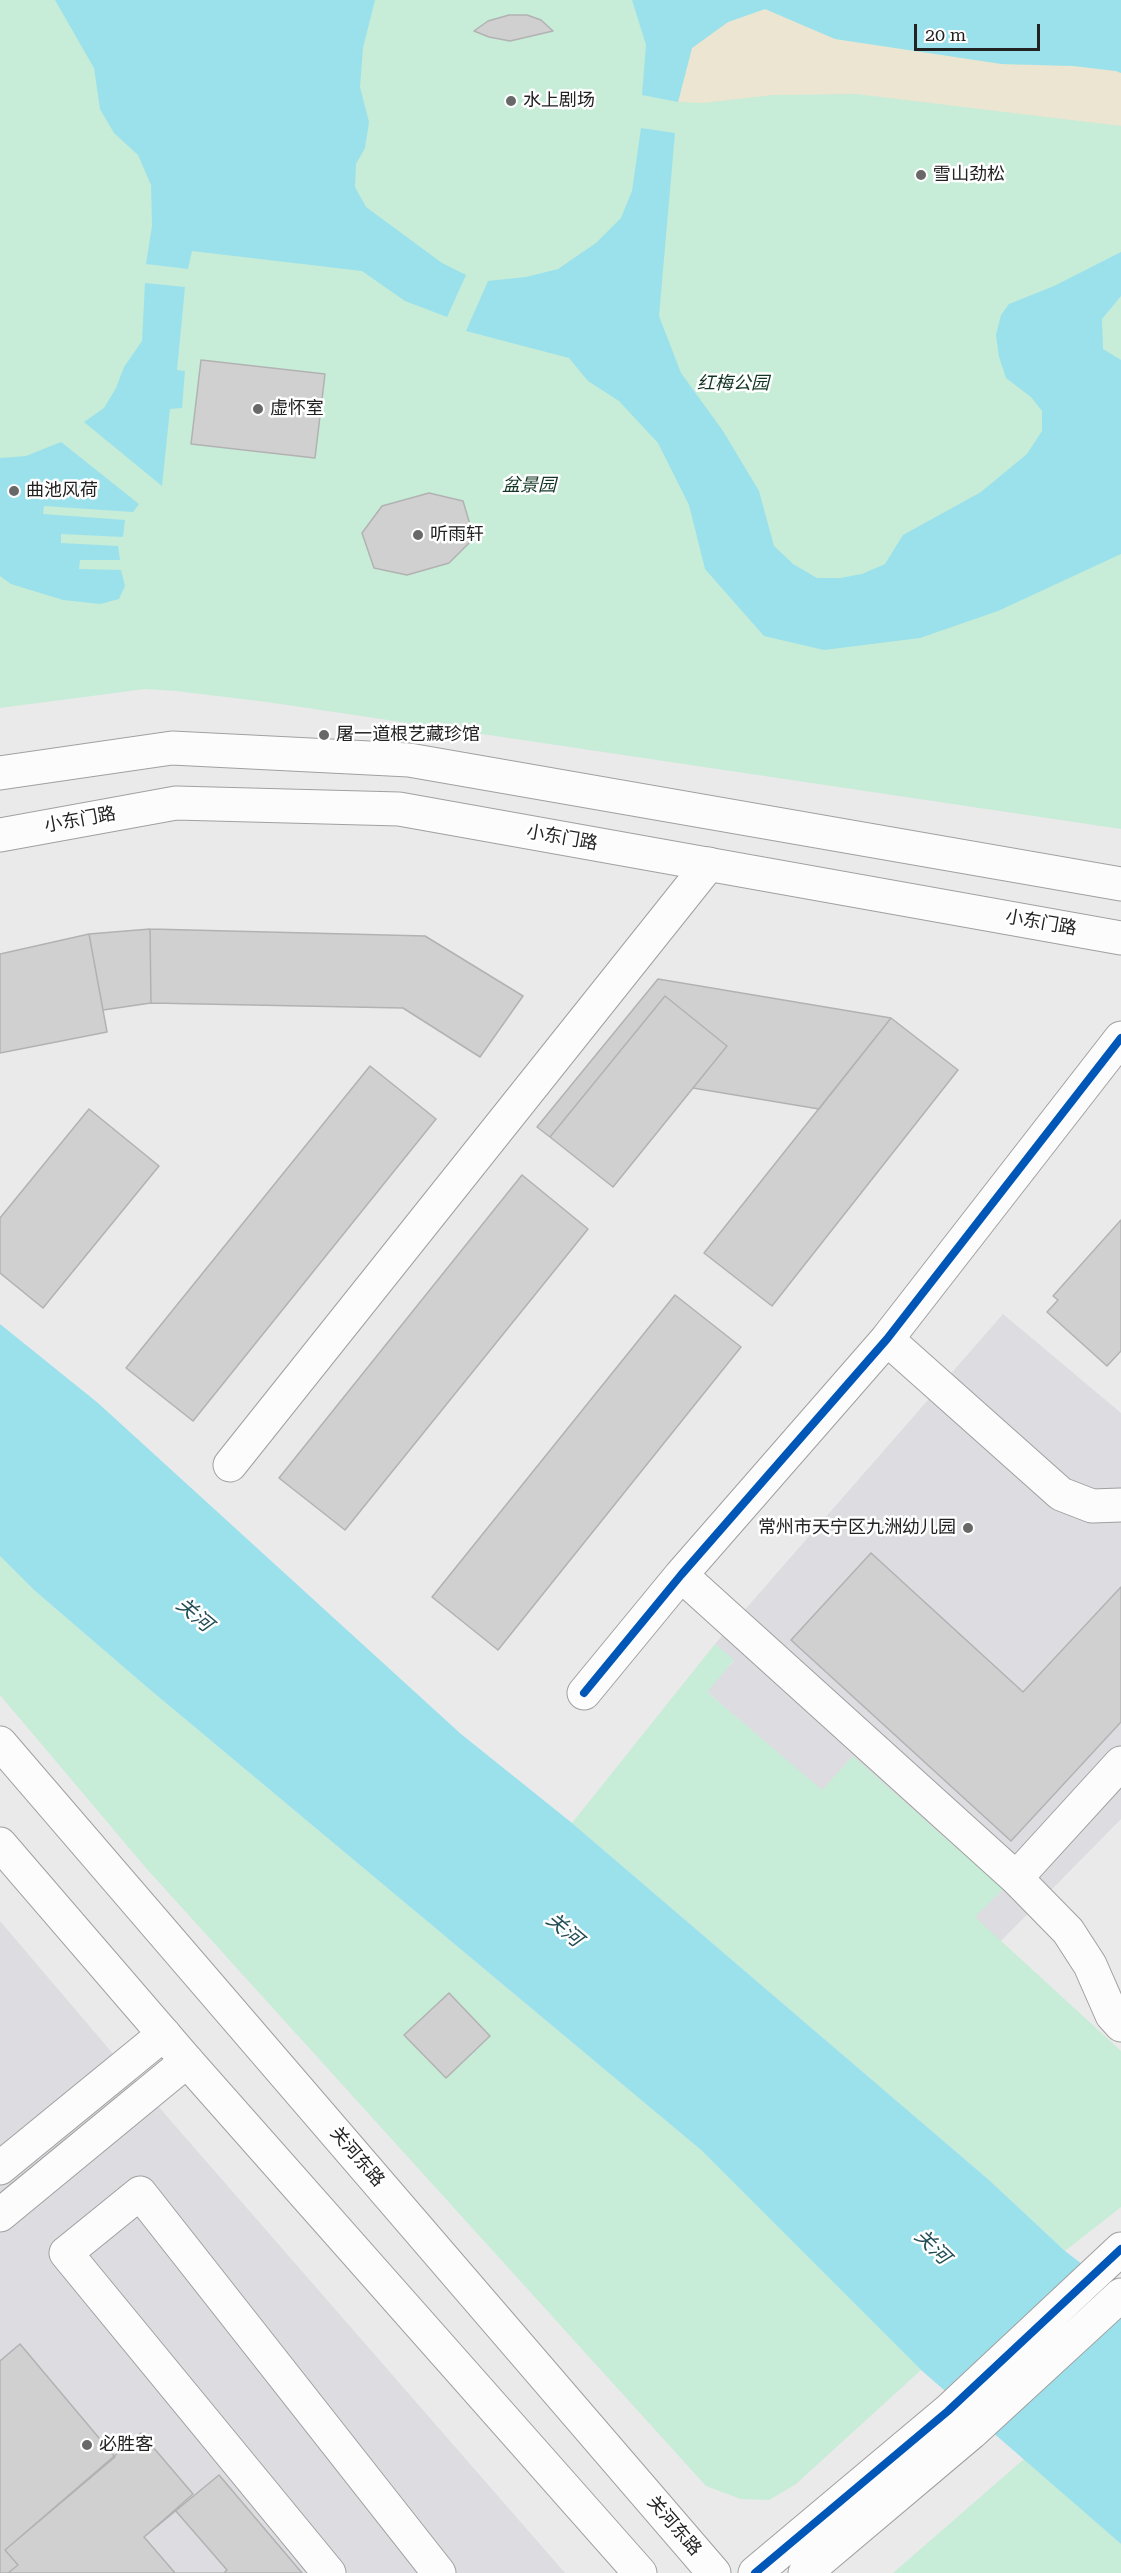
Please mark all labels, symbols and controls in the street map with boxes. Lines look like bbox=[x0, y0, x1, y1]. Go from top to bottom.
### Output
scale bar bbox=[917, 12, 1043, 50]
text: 20 m bbox=[925, 24, 966, 45]
place label: 水上剧场 bbox=[523, 90, 595, 112]
marker: 水上剧场 bbox=[504, 94, 518, 108]
place label: 雪山劲松 bbox=[933, 164, 1005, 186]
marker: 雪山劲松 bbox=[914, 168, 928, 182]
park label: 红梅公园 bbox=[697, 373, 769, 395]
place label: 虚怀室 bbox=[270, 398, 324, 420]
marker: 虚怀室 bbox=[251, 402, 265, 416]
park label: 盆景园 bbox=[502, 475, 556, 497]
place label: 曲池风荷 bbox=[26, 480, 98, 502]
marker: 曲池风荷 bbox=[7, 484, 21, 498]
place label: 听雨轩 bbox=[430, 524, 484, 546]
marker: 听雨轩 bbox=[411, 528, 425, 542]
place label: 屠一道根艺藏珍馆 bbox=[336, 724, 480, 746]
marker: 屠一道根艺藏珍馆 bbox=[317, 728, 331, 742]
street label: 小东门路 bbox=[43, 803, 117, 837]
street label: 小东门路 bbox=[525, 821, 599, 855]
street label: 小东门路 bbox=[1004, 906, 1078, 940]
place label: 常州市天宁区九洲幼儿园 bbox=[758, 1517, 956, 1539]
marker: 常州市天宁区九洲幼儿园 bbox=[961, 1521, 975, 1535]
water label: 关河 bbox=[171, 1593, 217, 1637]
water label: 关河 bbox=[541, 1908, 587, 1952]
street label: 关河东路 bbox=[325, 2123, 389, 2191]
water label: 关河 bbox=[909, 2224, 955, 2270]
place label: 必胜客 bbox=[99, 2434, 153, 2456]
marker: 必胜客 bbox=[80, 2438, 94, 2452]
street label: 关河东路 bbox=[642, 2492, 706, 2560]

